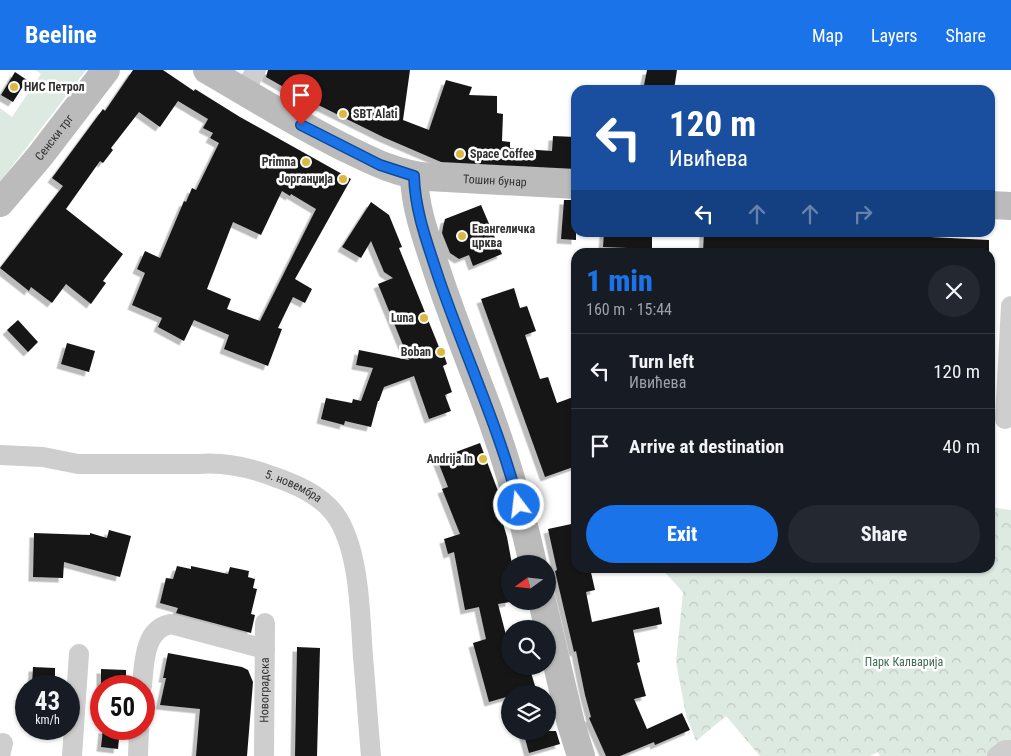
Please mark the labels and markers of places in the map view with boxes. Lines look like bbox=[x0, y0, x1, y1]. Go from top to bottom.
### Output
pin bbox=[280, 74, 322, 125]
place label: НИС Петрол bbox=[24, 80, 85, 94]
marker: НИС Петрол bbox=[8, 81, 20, 93]
place label: SBT Alati bbox=[353, 107, 398, 121]
marker: SBT Alati bbox=[337, 108, 349, 120]
place label: Space Coffee bbox=[470, 147, 534, 161]
marker: Space Coffee bbox=[454, 148, 466, 160]
place label: Primna bbox=[262, 155, 296, 169]
marker: Primna bbox=[300, 156, 312, 168]
place label: Јорганџија bbox=[279, 172, 333, 186]
marker: Јорганџија bbox=[337, 173, 349, 185]
place label: Евангеличка црква bbox=[472, 222, 536, 250]
marker: Евангеличка црква bbox=[456, 230, 468, 242]
place label: Luna bbox=[391, 311, 414, 325]
marker: Luna bbox=[418, 312, 430, 324]
place label: Boban bbox=[401, 345, 431, 359]
marker: Boban bbox=[435, 346, 447, 358]
place label: Andrija In bbox=[427, 452, 473, 466]
marker: Andrija In bbox=[477, 453, 489, 465]

